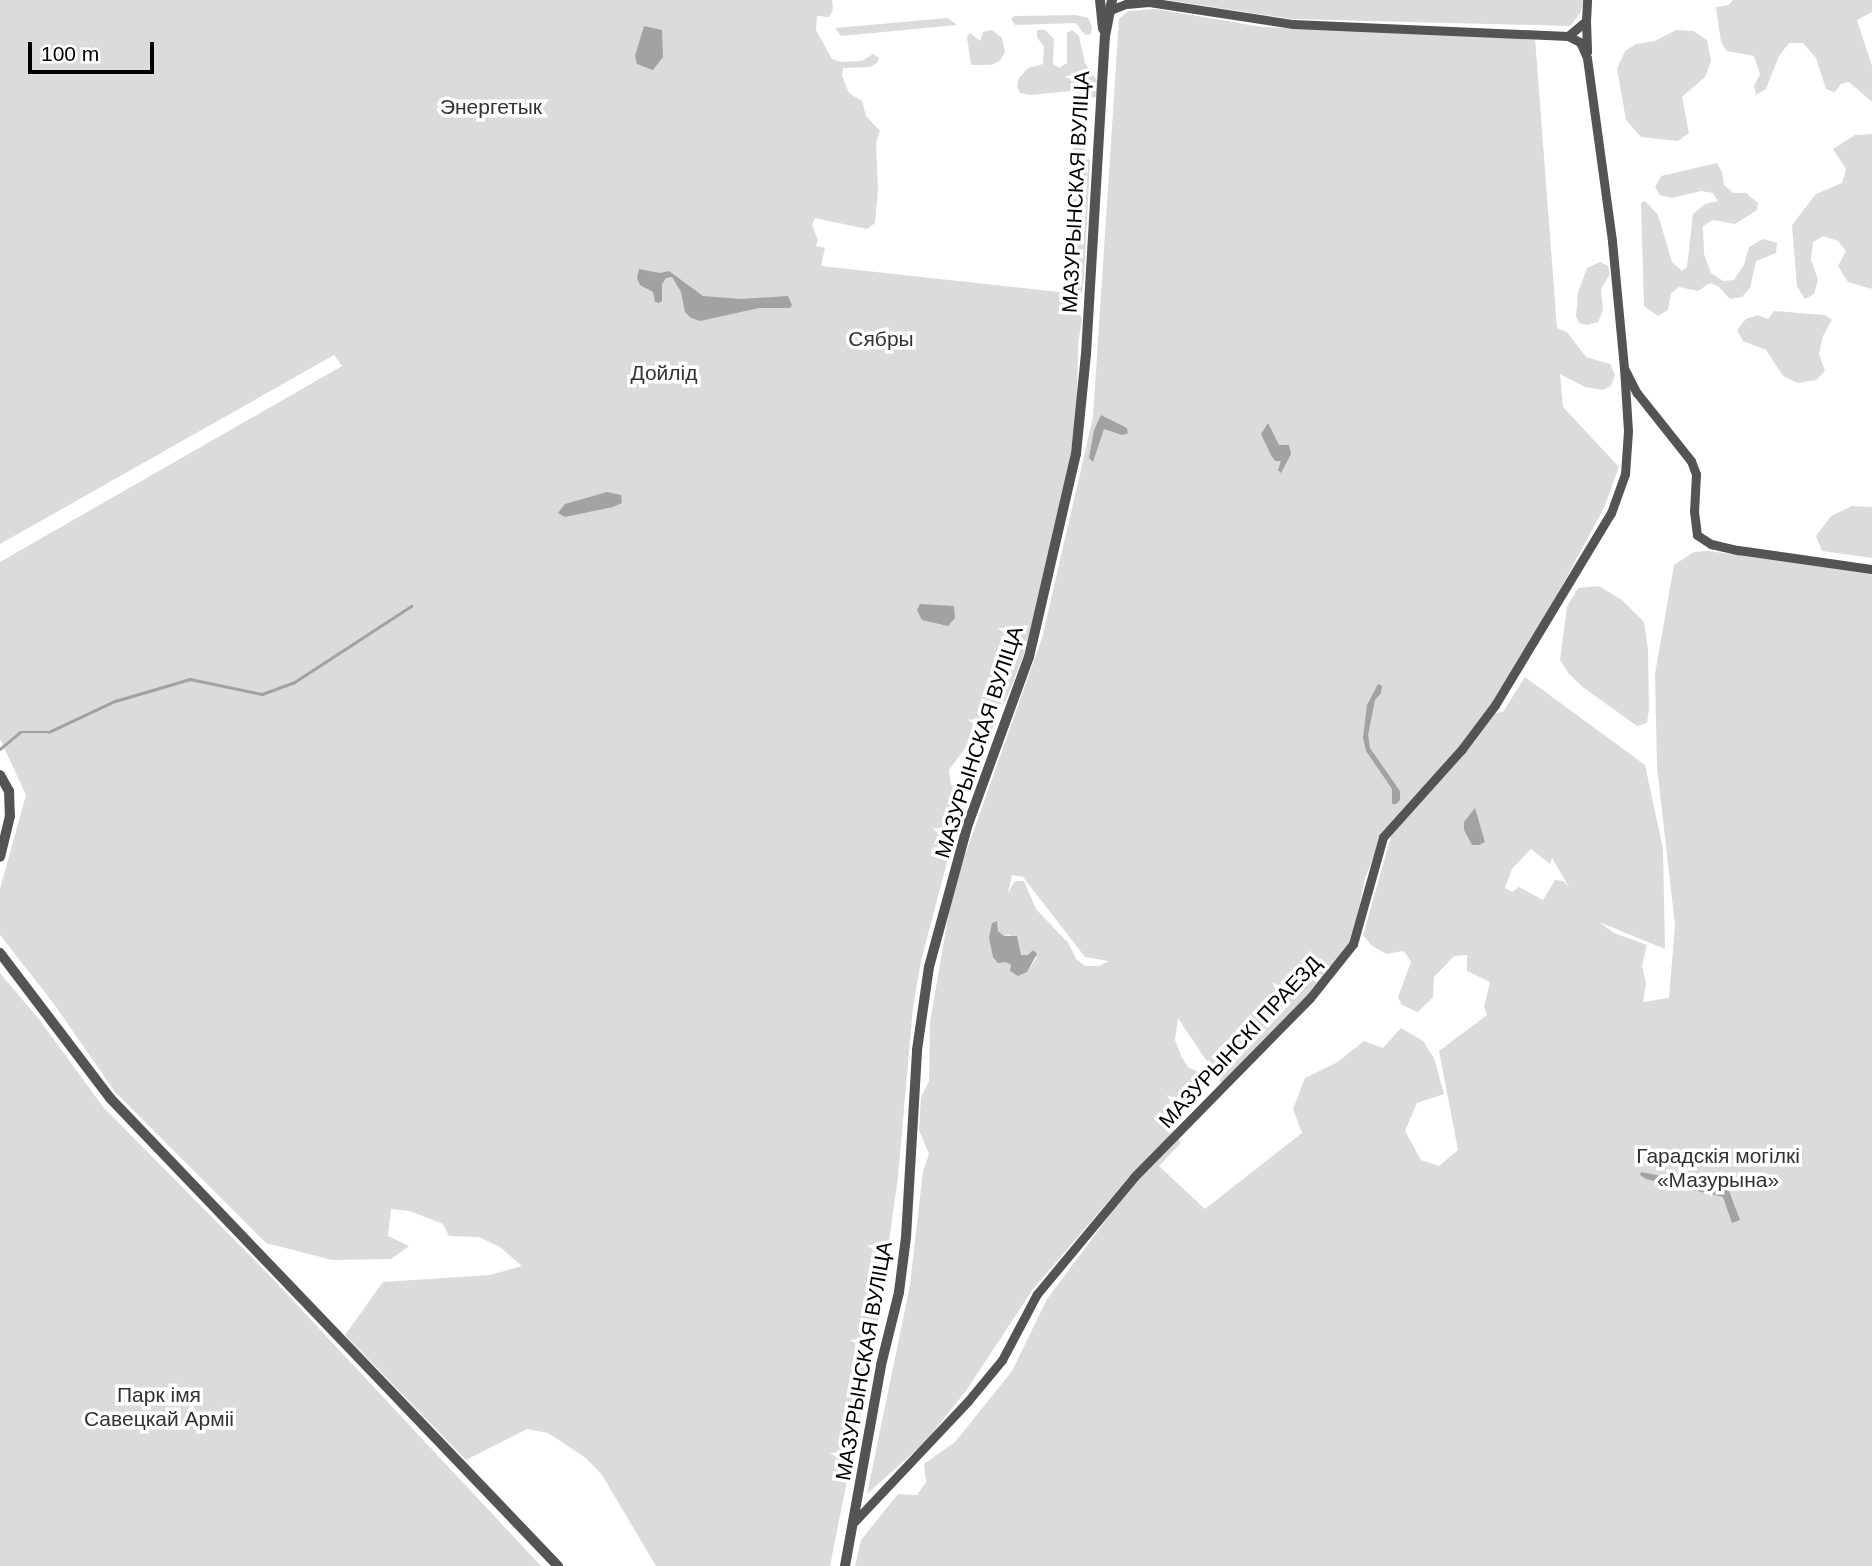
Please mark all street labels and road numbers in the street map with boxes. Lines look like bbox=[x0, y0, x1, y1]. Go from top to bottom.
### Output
street label: МАЗУРЫНСКАЯ ВУЛІЦА bbox=[1057, 70, 1095, 314]
street label: МАЗУРЫНСКАЯ ВУЛІЦА bbox=[930, 623, 1028, 861]
street label: МАЗУРЫНСКІ ПРАЕЗД bbox=[1154, 951, 1326, 1133]
street label: МАЗУРЫНСКАЯ ВУЛІЦА bbox=[831, 1239, 897, 1483]

